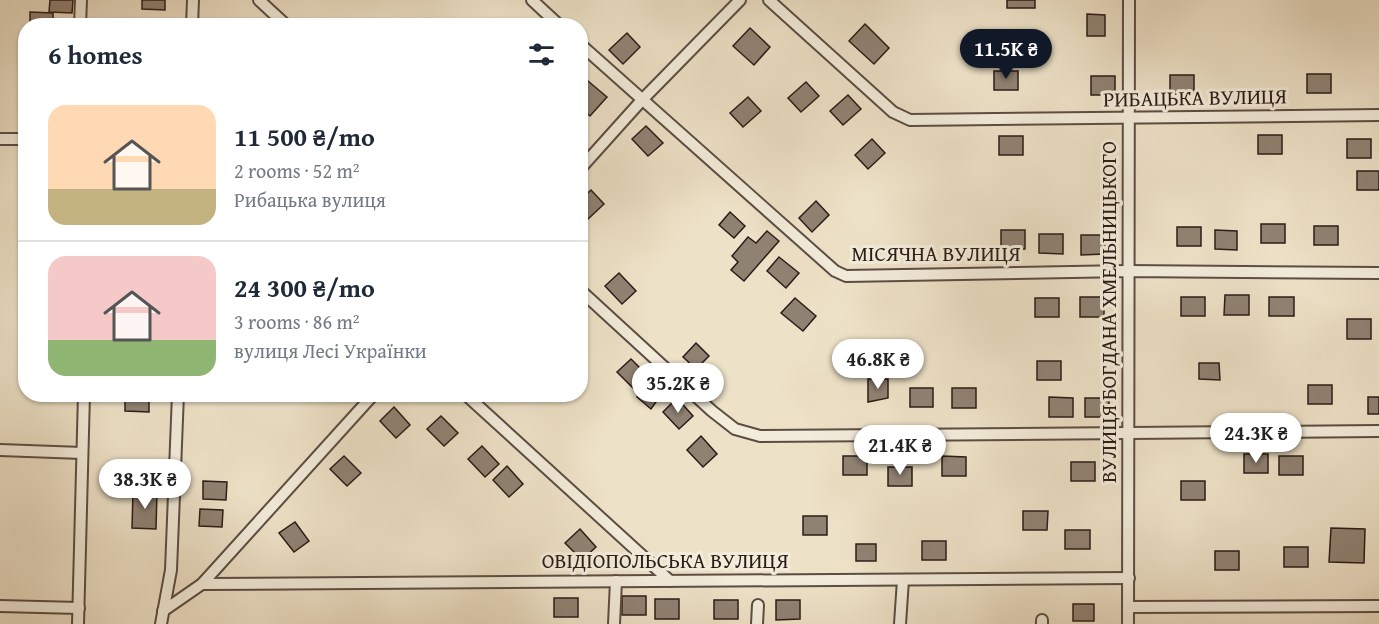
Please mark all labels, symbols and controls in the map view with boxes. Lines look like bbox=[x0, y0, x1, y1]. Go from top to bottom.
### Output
pin: 11.5K ₴ bbox=[951, 29, 1061, 80]
text: 11.5K ₴ bbox=[974, 34, 1038, 63]
text: 6 homes bbox=[48, 35, 143, 74]
icon: filters bbox=[525, 38, 558, 71]
street label: РИБАЦЬКА ВУЛИЦЯ bbox=[1103, 80, 1287, 115]
text: 11 500 ₴/mo bbox=[234, 117, 375, 156]
icon: home bbox=[96, 129, 168, 201]
street label: ВУЛИЦЯ БОГДАНА ХМЕЛЬНИЦЬКОГО bbox=[1093, 141, 1124, 483]
text: 2 rooms · 52 m² bbox=[234, 156, 360, 185]
text: Рибацька вулиця bbox=[234, 185, 386, 214]
street label: МІСЯЧНА ВУЛИЦЯ bbox=[852, 238, 1020, 269]
text: 24 300 ₴/mo bbox=[234, 268, 375, 307]
icon: home bbox=[96, 280, 168, 352]
text: 3 rooms · 86 m² bbox=[234, 307, 360, 336]
text: вулиця Лесі Українки bbox=[234, 336, 427, 365]
pin: 46.8K ₴ bbox=[823, 339, 933, 390]
text: 46.8K ₴ bbox=[846, 344, 910, 373]
pin: 35.2K ₴ bbox=[623, 363, 733, 414]
text: 35.2K ₴ bbox=[646, 368, 710, 397]
pin: 24.3K ₴ bbox=[1201, 413, 1311, 464]
text: 24.3K ₴ bbox=[1224, 418, 1288, 447]
pin: 21.4K ₴ bbox=[845, 425, 955, 476]
text: 21.4K ₴ bbox=[868, 430, 932, 459]
pin: 38.3K ₴ bbox=[90, 459, 200, 510]
text: 38.3K ₴ bbox=[113, 464, 177, 493]
street label: ОВІДІОПОЛЬСЬКА ВУЛИЦЯ bbox=[542, 545, 788, 576]

